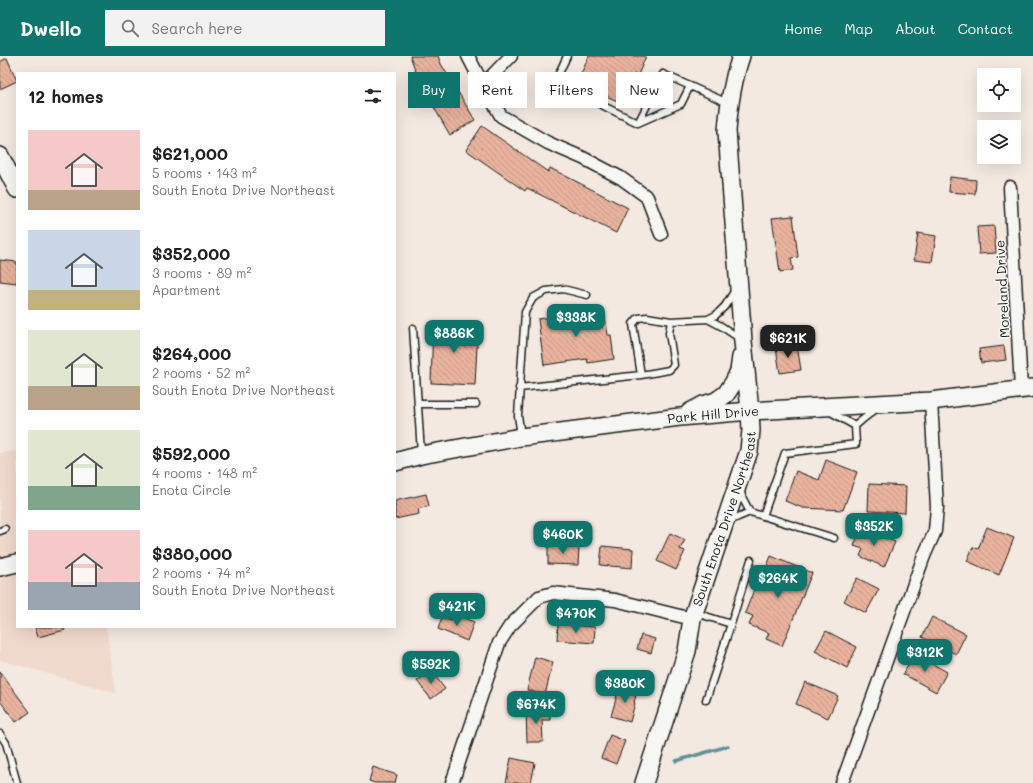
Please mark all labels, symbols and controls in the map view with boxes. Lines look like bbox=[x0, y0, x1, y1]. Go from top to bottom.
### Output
search box bbox=[105, 10, 385, 46]
text: Dwello bbox=[20, 16, 81, 41]
icon: search bbox=[119, 17, 141, 39]
text: Search here bbox=[151, 18, 243, 38]
text: Home bbox=[784, 19, 822, 38]
text: Map bbox=[844, 19, 873, 38]
text: About bbox=[895, 19, 936, 38]
text: Contact bbox=[958, 19, 1013, 38]
map controls bbox=[977, 68, 1021, 164]
button: locate bbox=[977, 68, 1021, 112]
chip: Buy bbox=[408, 72, 460, 108]
chip: Rent bbox=[468, 72, 527, 108]
chip: Filters bbox=[535, 72, 608, 108]
chip: New bbox=[616, 72, 673, 108]
text: 12 homes bbox=[28, 85, 104, 107]
icon: filters bbox=[362, 85, 384, 107]
button: layers bbox=[977, 120, 1021, 164]
text: $621,000 bbox=[152, 142, 228, 164]
icon: home bbox=[60, 146, 108, 194]
text: 5 rooms · 143 m² bbox=[152, 164, 257, 181]
text: South Enota Drive Northeast bbox=[152, 181, 335, 198]
street label: Moreland Drive bbox=[990, 240, 1013, 338]
text: $352,000 bbox=[152, 242, 230, 264]
icon: home bbox=[60, 246, 108, 294]
text: 3 rooms · 89 m² bbox=[152, 264, 251, 281]
text: Apartment bbox=[152, 281, 221, 298]
pin: $338K bbox=[548, 304, 604, 338]
text: $338K bbox=[556, 308, 596, 325]
pin: $886K bbox=[426, 320, 482, 354]
text: $886K bbox=[434, 324, 474, 341]
pin: $621K bbox=[760, 325, 816, 359]
text: $621K bbox=[769, 329, 807, 346]
text: $264,000 bbox=[152, 342, 231, 364]
icon: home bbox=[60, 346, 108, 394]
text: 2 rooms · 52 m² bbox=[152, 364, 250, 381]
text: South Enota Drive Northeast bbox=[152, 381, 335, 398]
street label: Park Hill Drive bbox=[666, 402, 759, 427]
street label: South Enota Drive Northeast bbox=[688, 430, 759, 608]
text: $592,000 bbox=[152, 442, 230, 464]
icon: home bbox=[60, 446, 108, 494]
text: 4 rooms · 148 m² bbox=[152, 464, 257, 481]
text: Enota Circle bbox=[152, 481, 231, 498]
pin: $352K bbox=[846, 513, 902, 547]
text: $352K bbox=[854, 517, 894, 534]
pin: $460K bbox=[535, 521, 591, 555]
text: $460K bbox=[542, 525, 584, 542]
text: $380,000 bbox=[152, 542, 232, 564]
icon: home bbox=[60, 546, 108, 594]
text: 2 rooms · 74 m² bbox=[152, 564, 250, 581]
pin: $264K bbox=[750, 565, 806, 599]
text: $264K bbox=[758, 569, 798, 586]
text: South Enota Drive Northeast bbox=[152, 581, 335, 598]
pin: $421K bbox=[429, 593, 485, 627]
text: $421K bbox=[438, 597, 476, 614]
pin: $470K bbox=[548, 600, 604, 634]
text: $470K bbox=[556, 604, 596, 621]
pin: $312K bbox=[897, 639, 953, 673]
text: $312K bbox=[906, 643, 944, 660]
pin: $592K bbox=[403, 651, 459, 685]
text: $592K bbox=[411, 655, 451, 672]
pin: $380K bbox=[597, 670, 653, 704]
text: $380K bbox=[605, 674, 645, 691]
pin: $674K bbox=[508, 691, 564, 725]
text: $674K bbox=[516, 695, 556, 712]

